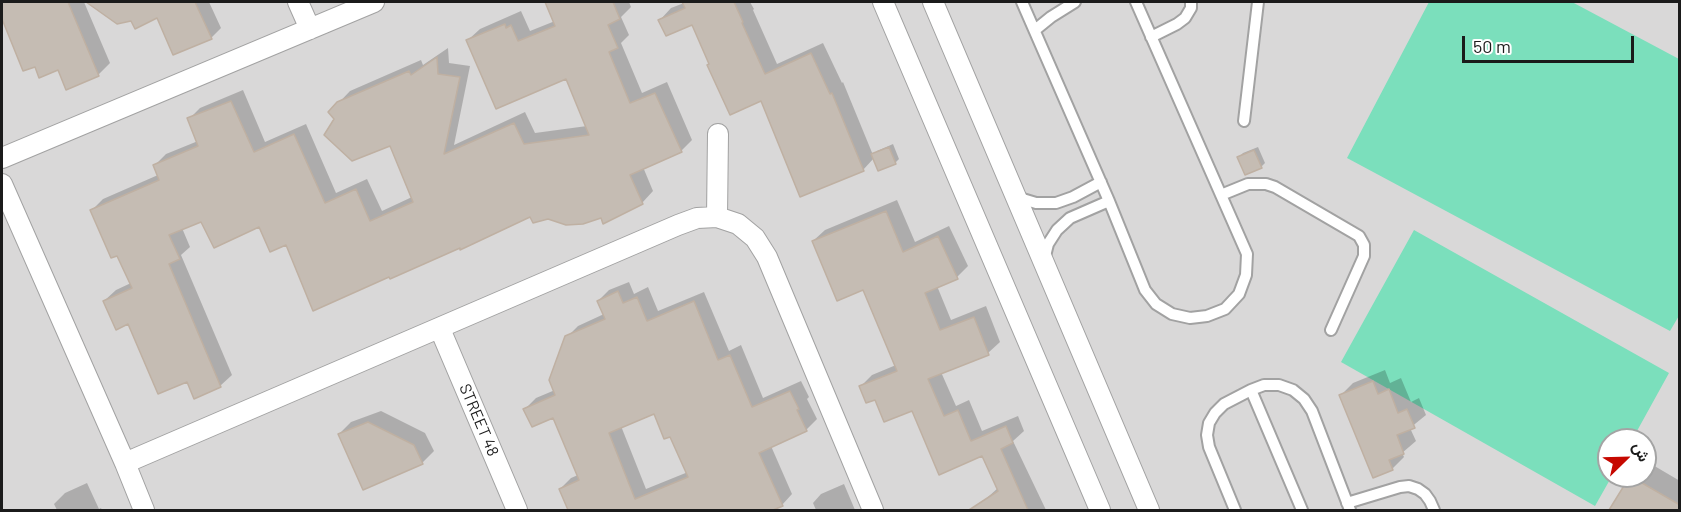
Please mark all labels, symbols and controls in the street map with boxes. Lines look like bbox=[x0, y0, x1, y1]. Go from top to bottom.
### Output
scale bar bbox=[1465, 24, 1638, 62]
text: 50 m bbox=[1473, 35, 1511, 57]
street label: STREET 48 bbox=[455, 381, 503, 459]
north arrow bbox=[1597, 428, 1657, 488]
text: ش bbox=[1630, 439, 1655, 464]

